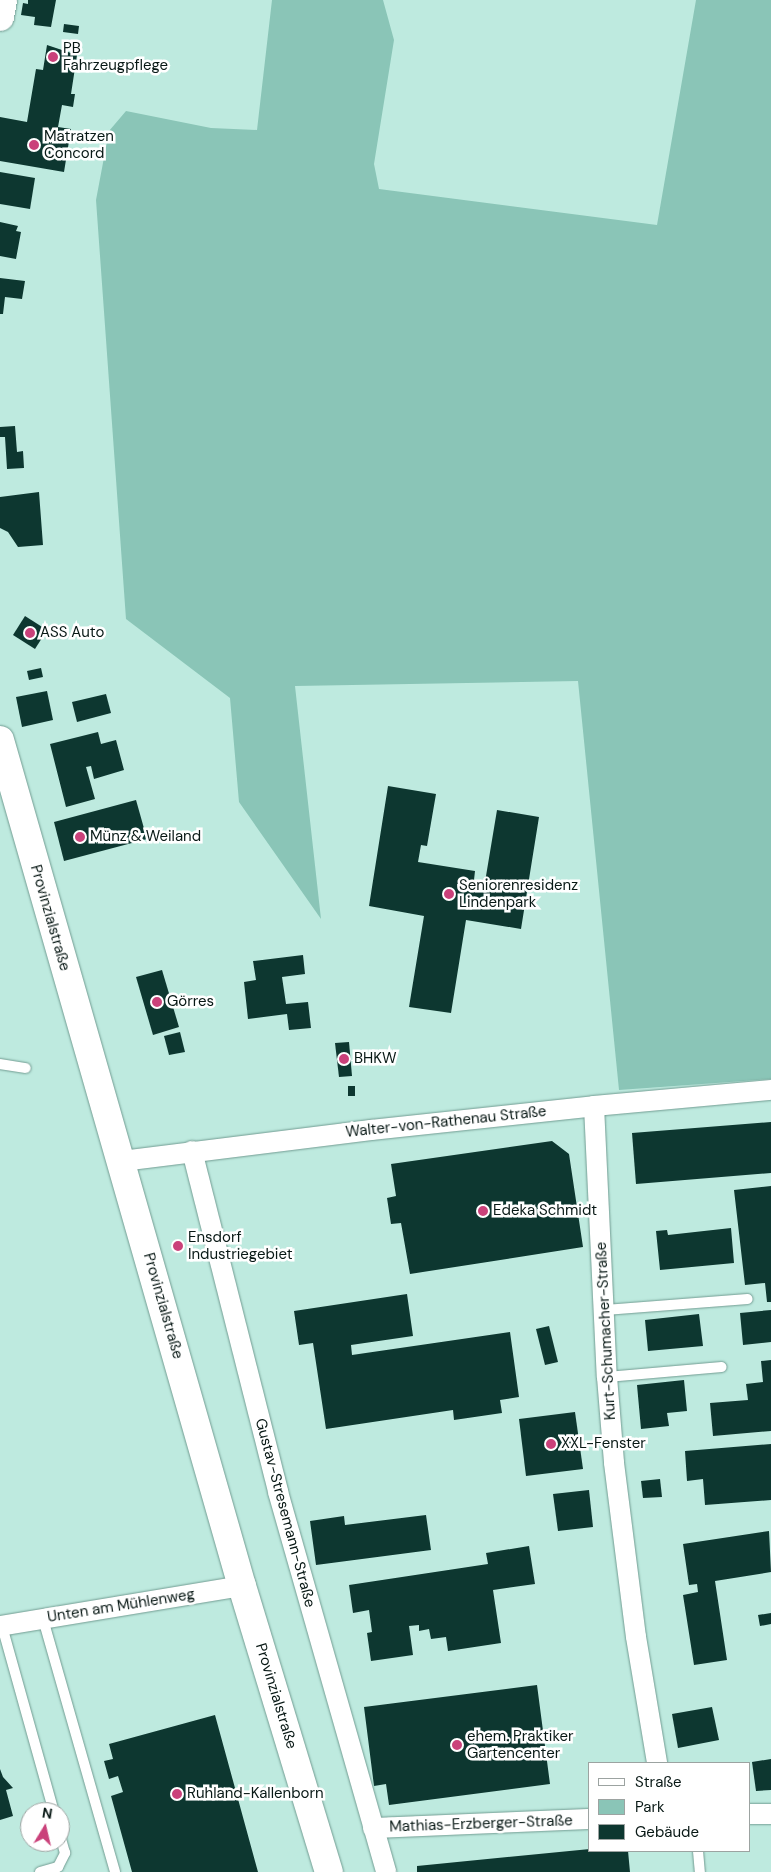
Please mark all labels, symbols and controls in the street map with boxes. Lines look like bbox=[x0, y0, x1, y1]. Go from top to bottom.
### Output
place label: PB Fahrzeugpflege bbox=[63, 39, 168, 74]
marker: PB Fahrzeugpflege bbox=[47, 51, 59, 63]
place label: Matratzen Concord bbox=[44, 127, 114, 162]
marker: Matratzen Concord bbox=[28, 139, 40, 151]
place label: ASS Auto bbox=[40, 624, 104, 642]
marker: ASS Auto bbox=[24, 627, 36, 639]
place label: Münz & Weiland bbox=[90, 828, 201, 846]
marker: Münz & Weiland bbox=[74, 831, 86, 843]
street label: Provinzialstraße bbox=[26, 863, 74, 973]
place label: Seniorenresidenz Lindenpark bbox=[459, 876, 578, 911]
marker: Seniorenresidenz Lindenpark bbox=[443, 888, 455, 900]
place label: Görres bbox=[167, 993, 214, 1011]
marker: Görres bbox=[151, 996, 163, 1008]
place label: BHKW bbox=[354, 1050, 397, 1068]
marker: BHKW bbox=[338, 1053, 350, 1065]
street label: Walter-von-Rathenau Straße bbox=[345, 1103, 547, 1141]
place label: Edeka Schmidt bbox=[493, 1202, 597, 1220]
marker: Edeka Schmidt bbox=[477, 1205, 489, 1217]
place label: Ensdorf Industriegebiet bbox=[188, 1228, 293, 1263]
marker: Ensdorf Industriegebiet bbox=[172, 1240, 184, 1252]
street label: Kurt-Schumacher-Straße bbox=[592, 1241, 620, 1421]
street label: Provinzialstraße bbox=[139, 1251, 187, 1361]
street label: Gustav-Stresemann-Straße bbox=[251, 1417, 319, 1609]
place label: XXL-Fenster bbox=[561, 1435, 646, 1453]
marker: XXL-Fenster bbox=[545, 1438, 557, 1450]
street label: Unten am Mühlenweg bbox=[46, 1585, 196, 1627]
street label: Provinzialstraße bbox=[251, 1641, 301, 1751]
place label: ehem. Praktiker Gartencenter bbox=[467, 1727, 574, 1762]
marker: ehem. Praktiker Gartencenter bbox=[451, 1739, 463, 1751]
legend bbox=[588, 1762, 751, 1852]
text: Straße bbox=[635, 1772, 682, 1792]
place label: Ruhland-Kallenborn bbox=[187, 1785, 324, 1803]
marker: Ruhland-Kallenborn bbox=[171, 1788, 183, 1800]
text: Park bbox=[635, 1797, 665, 1817]
north arrow bbox=[20, 1802, 70, 1852]
text: N bbox=[41, 1803, 54, 1823]
street label: Mathias-Erzberger-Straße bbox=[389, 1812, 573, 1836]
text: Gebäude bbox=[635, 1822, 699, 1842]

